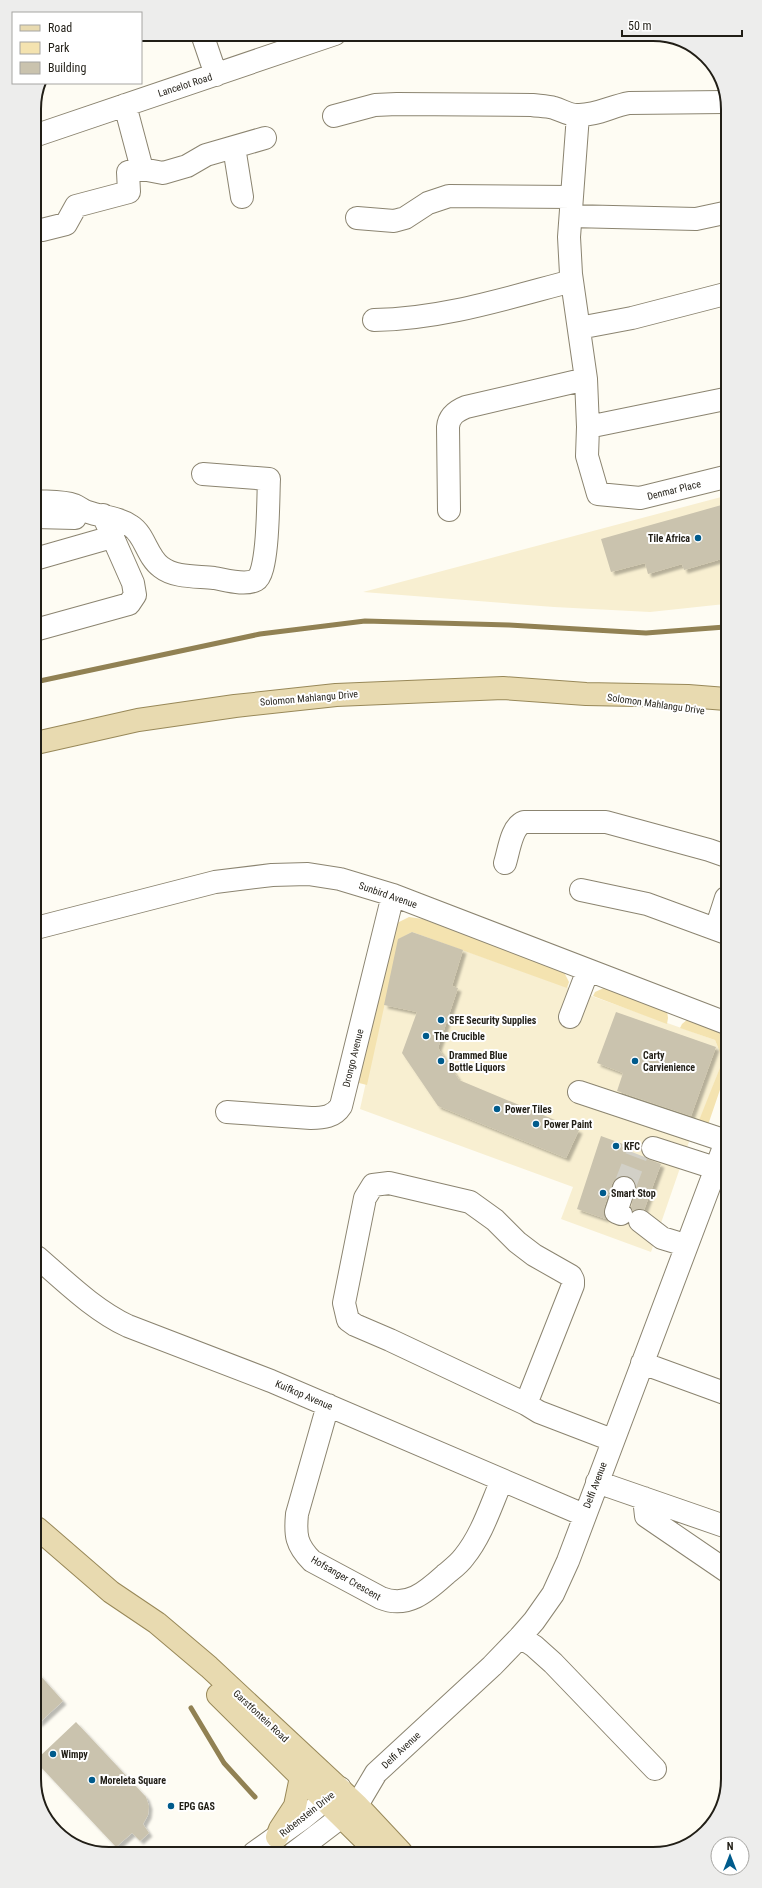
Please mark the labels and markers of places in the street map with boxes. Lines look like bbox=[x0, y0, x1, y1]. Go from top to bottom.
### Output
place label: Tile Africa bbox=[648, 533, 690, 544]
marker: Tile Africa bbox=[693, 533, 703, 543]
marker: SFE Security Supplies bbox=[436, 1015, 446, 1025]
place label: SFE Security Supplies bbox=[449, 1015, 537, 1026]
marker: The Crucible bbox=[421, 1031, 431, 1041]
place label: The Crucible bbox=[434, 1031, 485, 1042]
place label: Drammed Blue Bottle Liquors bbox=[449, 1050, 507, 1073]
place label: Carty Carvienience bbox=[643, 1050, 695, 1073]
marker: Drammed Blue Bottle Liquors bbox=[436, 1056, 446, 1066]
marker: Carty Carvienience bbox=[630, 1056, 640, 1066]
marker: Power Tiles bbox=[492, 1104, 502, 1114]
place label: Power Tiles bbox=[505, 1104, 552, 1115]
marker: Power Paint bbox=[531, 1119, 541, 1129]
place label: Power Paint bbox=[544, 1119, 592, 1130]
marker: KFC bbox=[611, 1141, 621, 1151]
place label: KFC bbox=[624, 1141, 640, 1152]
marker: Smart Stop bbox=[598, 1188, 608, 1198]
place label: Smart Stop bbox=[611, 1188, 656, 1199]
marker: Wimpy bbox=[48, 1749, 58, 1759]
place label: Wimpy bbox=[61, 1749, 88, 1760]
marker: Moreleta Square bbox=[87, 1775, 97, 1785]
place label: Moreleta Square bbox=[100, 1775, 166, 1786]
marker: EPG GAS bbox=[166, 1801, 176, 1811]
place label: EPG GAS bbox=[179, 1801, 216, 1812]

